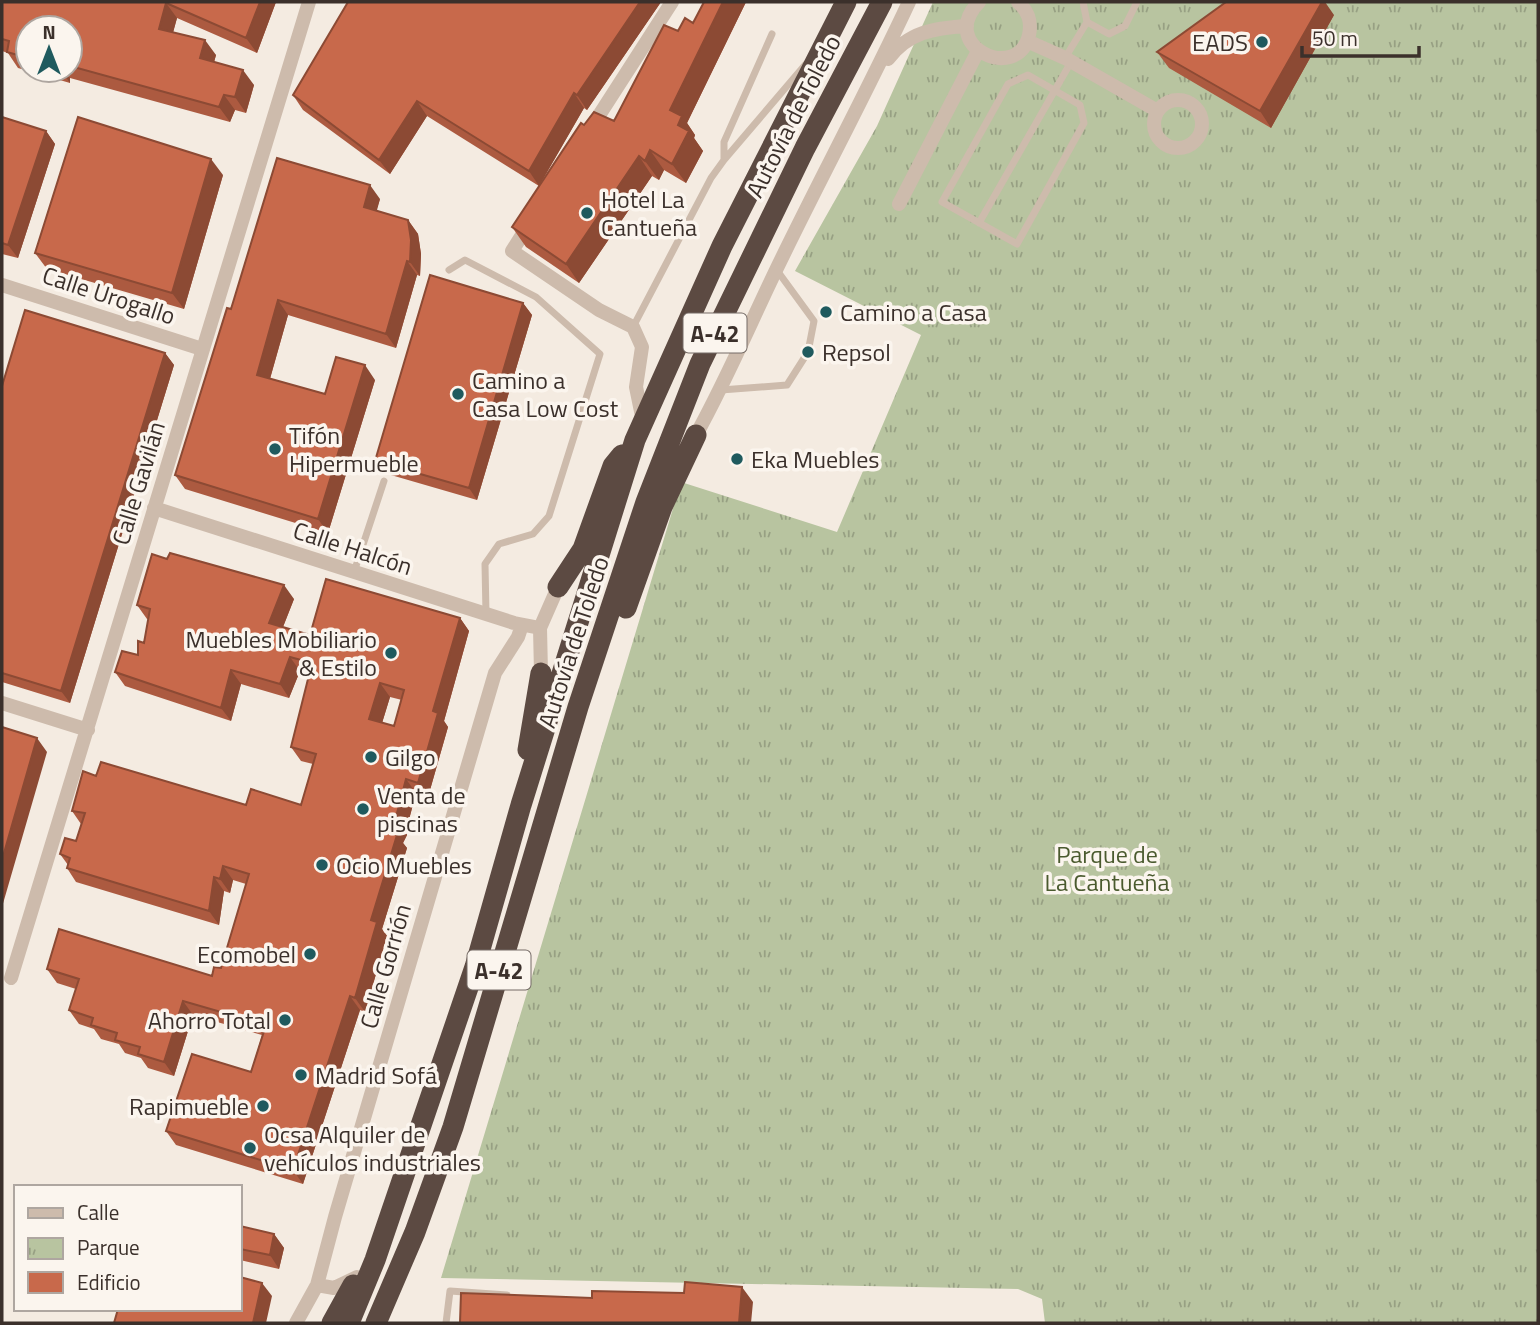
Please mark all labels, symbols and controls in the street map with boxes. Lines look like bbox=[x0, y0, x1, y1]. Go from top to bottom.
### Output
north arrow bbox=[14, 14, 84, 84]
scale bar bbox=[1302, 14, 1419, 58]
text: N bbox=[42, 17, 56, 46]
text: 50 m bbox=[1312, 22, 1358, 54]
place label: EADS bbox=[1192, 24, 1248, 60]
street label: Autovía de Toledo bbox=[736, 28, 850, 204]
marker: EADS bbox=[1254, 34, 1270, 50]
place label: Hotel La Cantueña bbox=[601, 181, 697, 245]
marker: Hotel La Cantueña bbox=[579, 205, 595, 221]
street label: Calle Urogallo bbox=[38, 257, 180, 333]
place label: Camino a Casa bbox=[840, 294, 987, 330]
marker: Camino a Casa bbox=[818, 304, 834, 320]
road number: A-42 bbox=[684, 314, 746, 352]
place label: Repsol bbox=[822, 334, 891, 370]
marker: Repsol bbox=[800, 344, 816, 360]
place label: Camino a Casa Low Cost bbox=[472, 362, 619, 426]
marker: Camino a Casa Low Cost bbox=[450, 386, 466, 402]
street label: Calle Gavilán bbox=[102, 417, 174, 549]
place label: Tifón Hipermueble bbox=[289, 417, 419, 481]
marker: Tifón Hipermueble bbox=[267, 441, 283, 457]
place label: Eka Muebles bbox=[751, 441, 879, 477]
marker: Eka Muebles bbox=[729, 451, 745, 467]
street label: Calle Halcón bbox=[289, 512, 417, 584]
street label: Autovía de Toledo bbox=[528, 552, 618, 732]
place label: Muebles Mobiliario & Estilo bbox=[186, 621, 377, 685]
marker: Muebles Mobiliario & Estilo bbox=[383, 645, 399, 661]
place label: Gilgo bbox=[385, 739, 436, 775]
marker: Gilgo bbox=[363, 749, 379, 765]
place label: Venta de piscinas bbox=[377, 777, 466, 841]
marker: Venta de piscinas bbox=[355, 801, 371, 817]
park label: Parque de La Cantueña bbox=[1045, 836, 1169, 900]
place label: Ocio Muebles bbox=[336, 847, 472, 883]
marker: Ocio Muebles bbox=[314, 857, 330, 873]
street label: Calle Gorrión bbox=[350, 899, 420, 1033]
place label: Ecomobel bbox=[197, 936, 296, 972]
marker: Ecomobel bbox=[302, 946, 318, 962]
road number: A-42 bbox=[468, 951, 530, 990]
place label: Ahorro Total bbox=[148, 1002, 271, 1038]
marker: Ahorro Total bbox=[277, 1012, 293, 1028]
place label: Madrid Sofá bbox=[315, 1057, 437, 1093]
marker: Madrid Sofá bbox=[293, 1067, 309, 1083]
place label: Rapimueble bbox=[129, 1088, 249, 1124]
marker: Rapimueble bbox=[255, 1098, 271, 1114]
place label: Ocsa Alquiler de vehículos industriales bbox=[264, 1116, 481, 1180]
marker: Ocsa Alquiler de vehículos industriales bbox=[242, 1140, 258, 1156]
legend bbox=[14, 1185, 242, 1311]
text: Calle bbox=[77, 1196, 119, 1228]
text: Parque bbox=[77, 1231, 140, 1263]
text: Edificio bbox=[77, 1266, 141, 1298]

